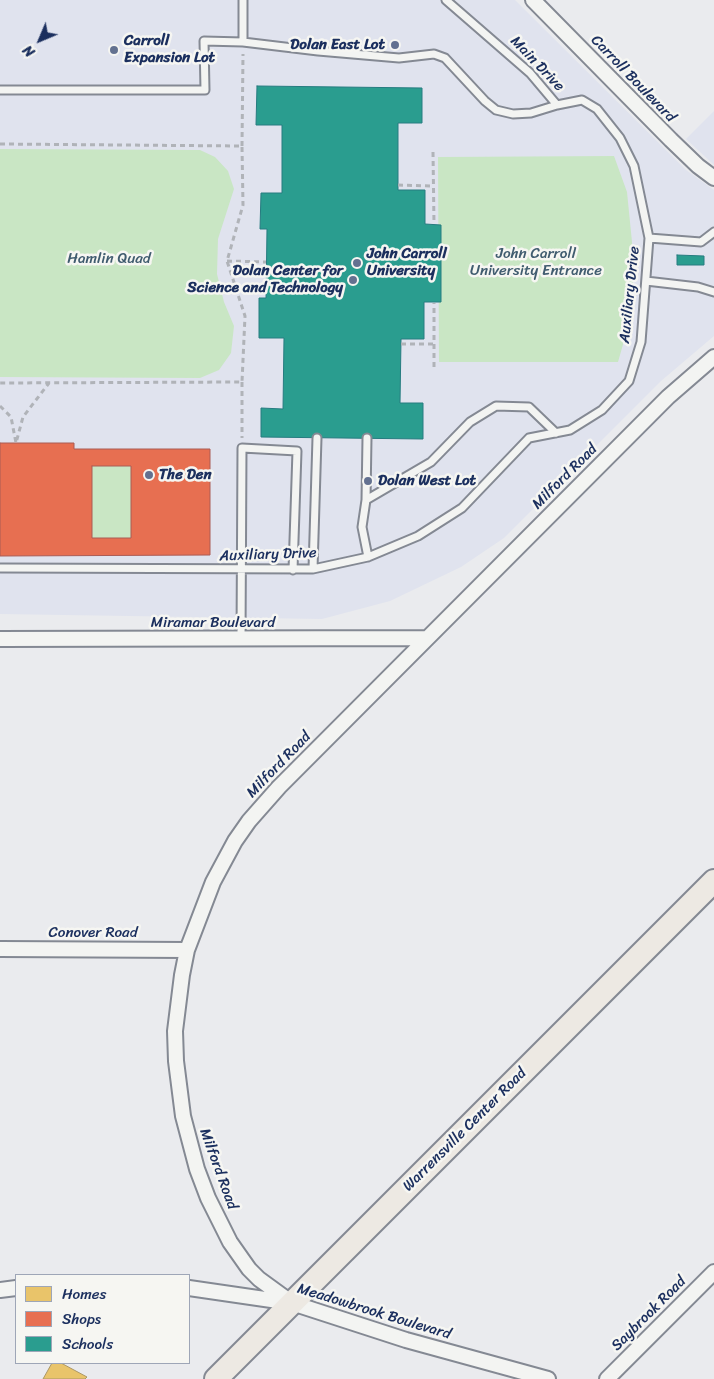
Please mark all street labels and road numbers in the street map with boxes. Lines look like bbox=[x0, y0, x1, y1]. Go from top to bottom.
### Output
street label: Carroll Boulevard bbox=[587, 32, 679, 126]
street label: Main Drive bbox=[506, 33, 568, 95]
street label: Auxiliary Drive bbox=[616, 246, 644, 344]
street label: Milford Road bbox=[529, 441, 601, 513]
street label: Auxiliary Drive bbox=[219, 544, 317, 566]
street label: Miramar Boulevard bbox=[151, 614, 275, 632]
street label: Milford Road bbox=[243, 728, 315, 802]
street label: Conover Road bbox=[48, 924, 138, 942]
street label: Warrensville Center Road bbox=[400, 1065, 530, 1195]
street label: Milford Road bbox=[195, 1126, 241, 1212]
street label: Saybrook Road bbox=[608, 1273, 690, 1355]
street label: Meadowbrook Boulevard bbox=[295, 1280, 453, 1344]

